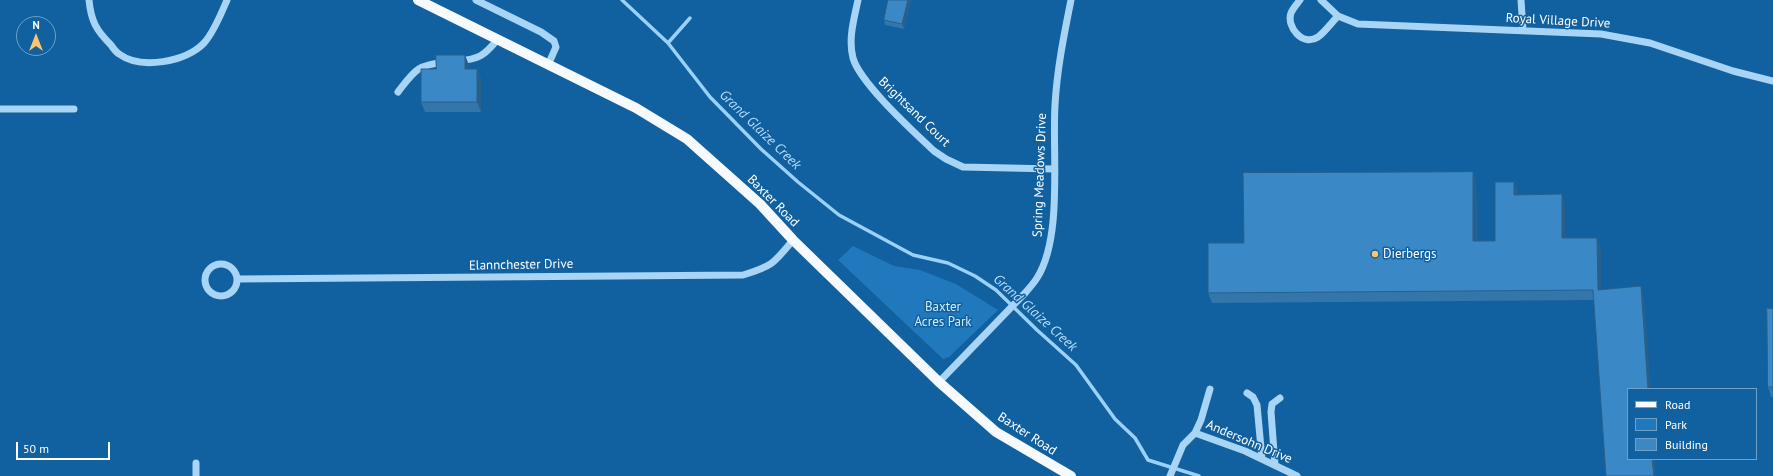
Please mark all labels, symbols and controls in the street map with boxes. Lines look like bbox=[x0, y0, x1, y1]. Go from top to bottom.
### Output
street label: Royal Village Drive bbox=[1505, 10, 1611, 32]
north arrow bbox=[16, 16, 56, 56]
text: N bbox=[32, 18, 40, 32]
street label: Brightsand Court bbox=[875, 74, 953, 150]
water label: Grand Glaize Creek bbox=[716, 87, 804, 173]
street label: Spring Meadows Drive bbox=[1030, 113, 1050, 237]
street label: Baxter Road bbox=[744, 172, 802, 230]
place label: Dierbergs bbox=[1383, 246, 1437, 262]
marker: Dierbergs bbox=[1370, 249, 1380, 259]
street label: Elannchester Drive bbox=[469, 256, 573, 274]
water label: Grand Glaize Creek bbox=[990, 271, 1080, 355]
park label: Baxter Acres Park bbox=[914, 299, 972, 330]
legend bbox=[1627, 388, 1757, 460]
text: Road bbox=[1665, 397, 1690, 412]
street label: Baxter Road bbox=[995, 409, 1059, 459]
street label: Andersohn Drive bbox=[1204, 417, 1294, 467]
text: Park bbox=[1665, 417, 1687, 432]
scale bar bbox=[18, 434, 112, 460]
text: Building bbox=[1665, 437, 1708, 452]
text: 50 m bbox=[23, 441, 49, 456]

